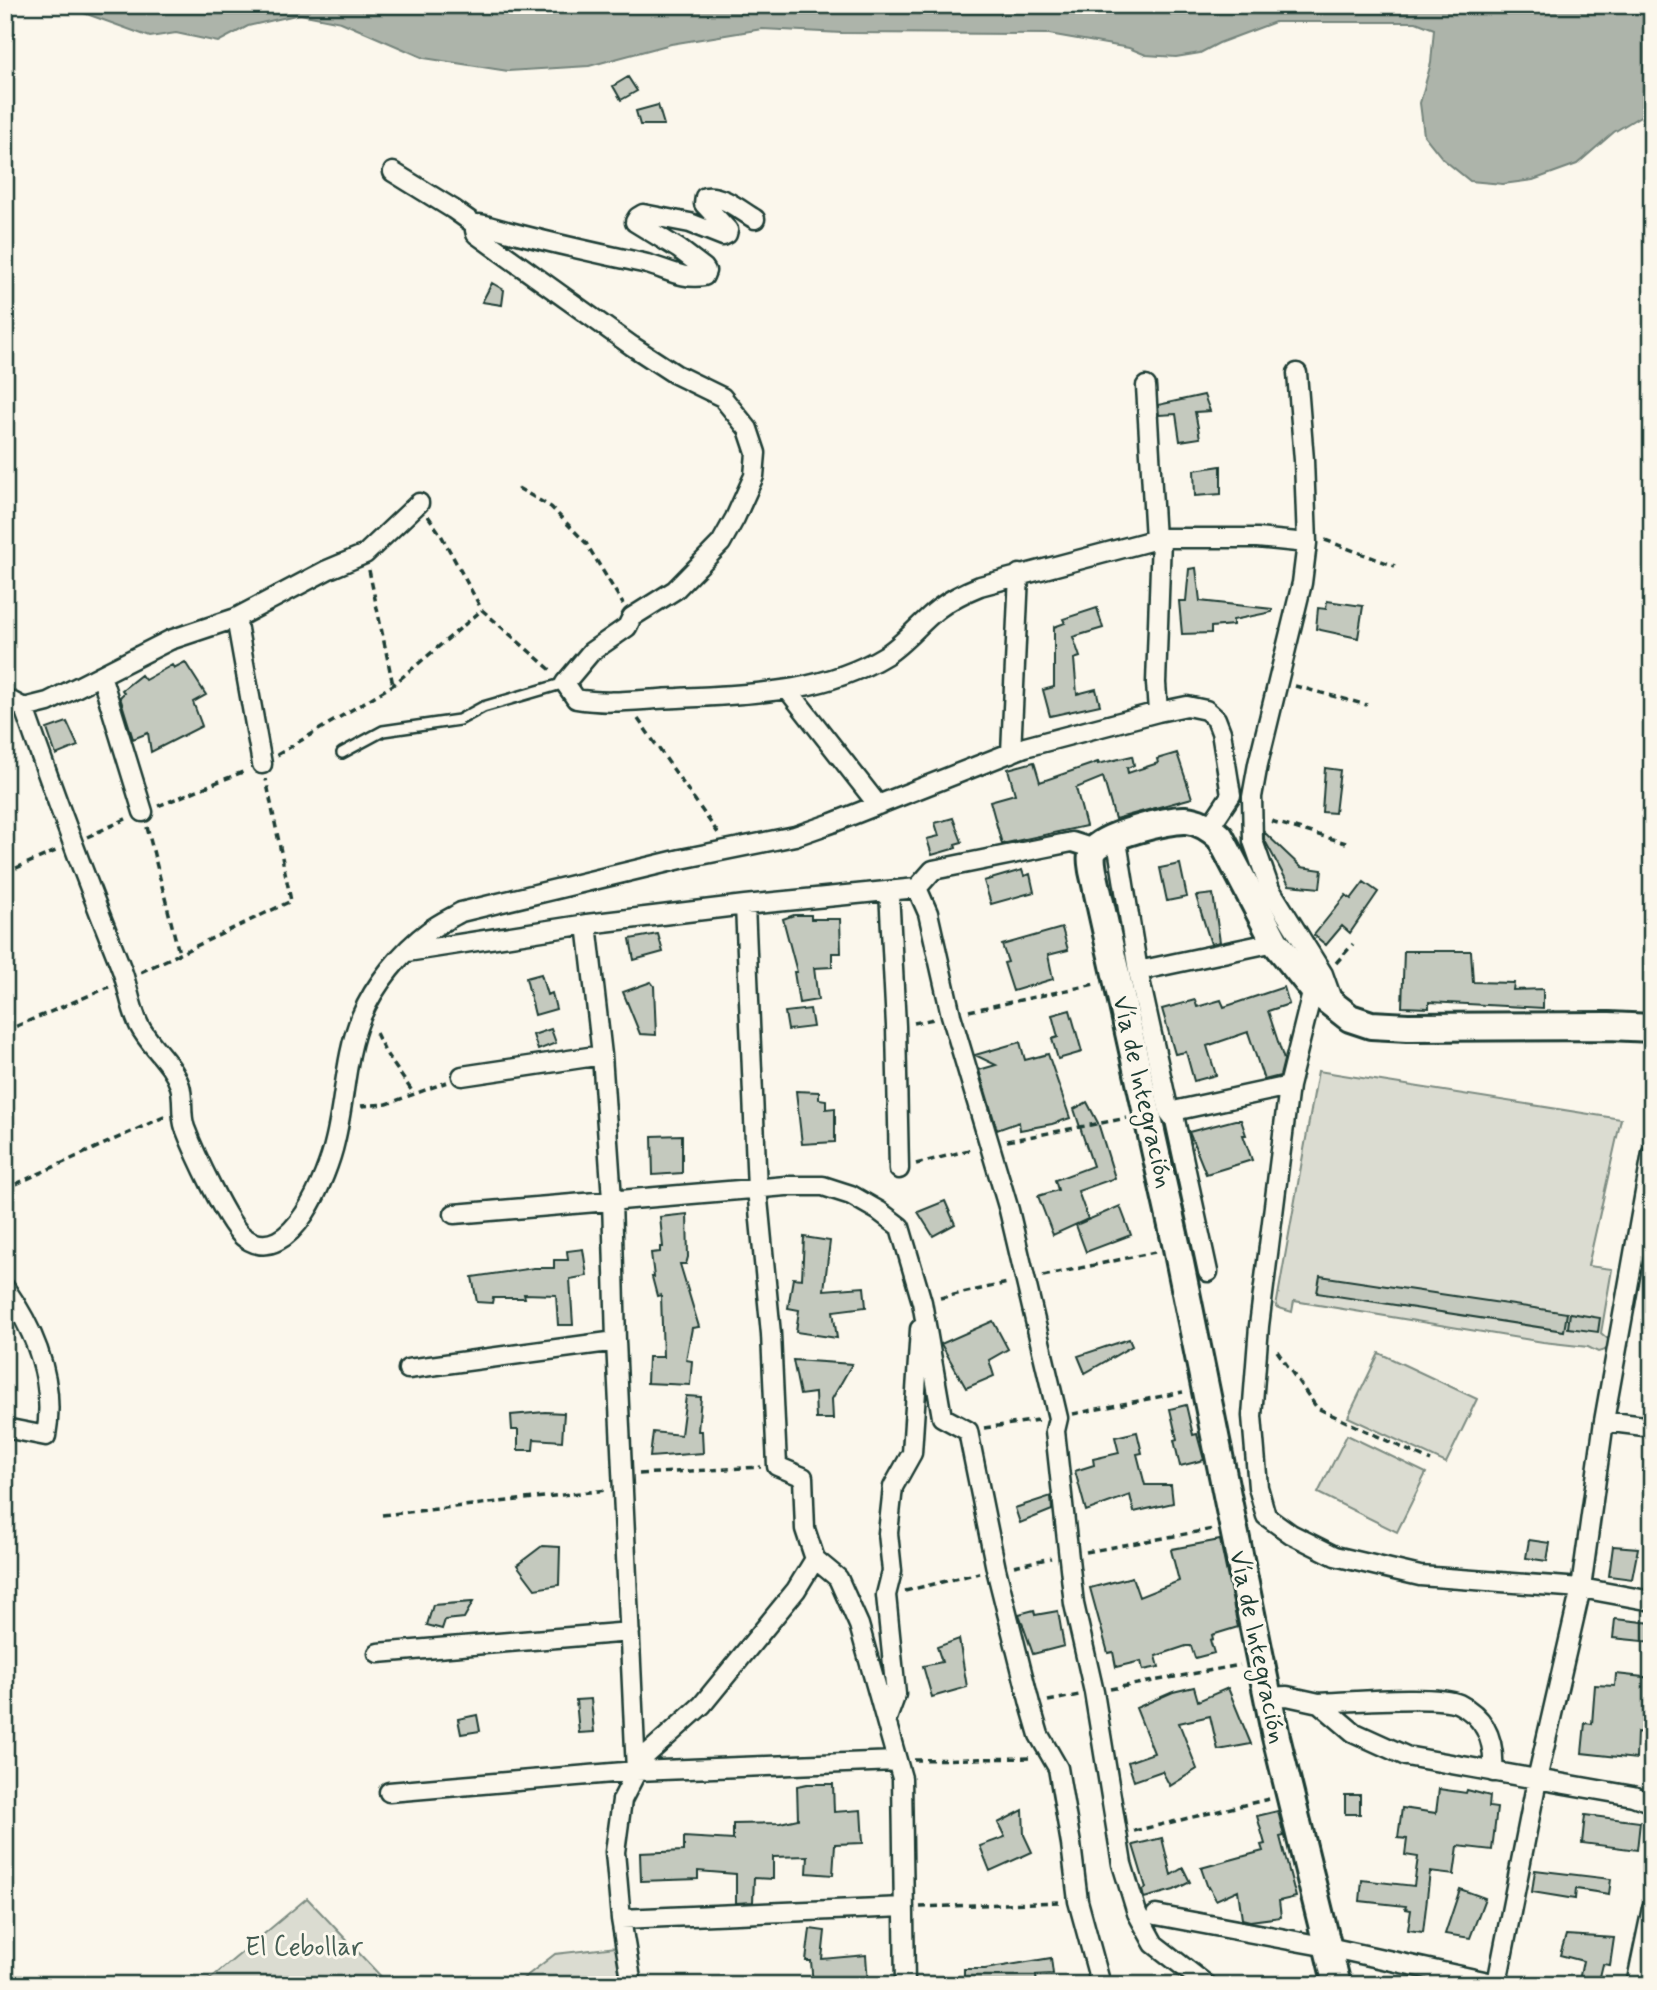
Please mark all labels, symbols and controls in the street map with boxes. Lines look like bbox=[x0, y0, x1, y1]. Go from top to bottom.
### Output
street label: Vía de Integración bbox=[1101, 992, 1181, 1192]
street label: Vía de Integración bbox=[1218, 1547, 1294, 1747]
park label: El Cebollar bbox=[245, 1931, 364, 1965]

